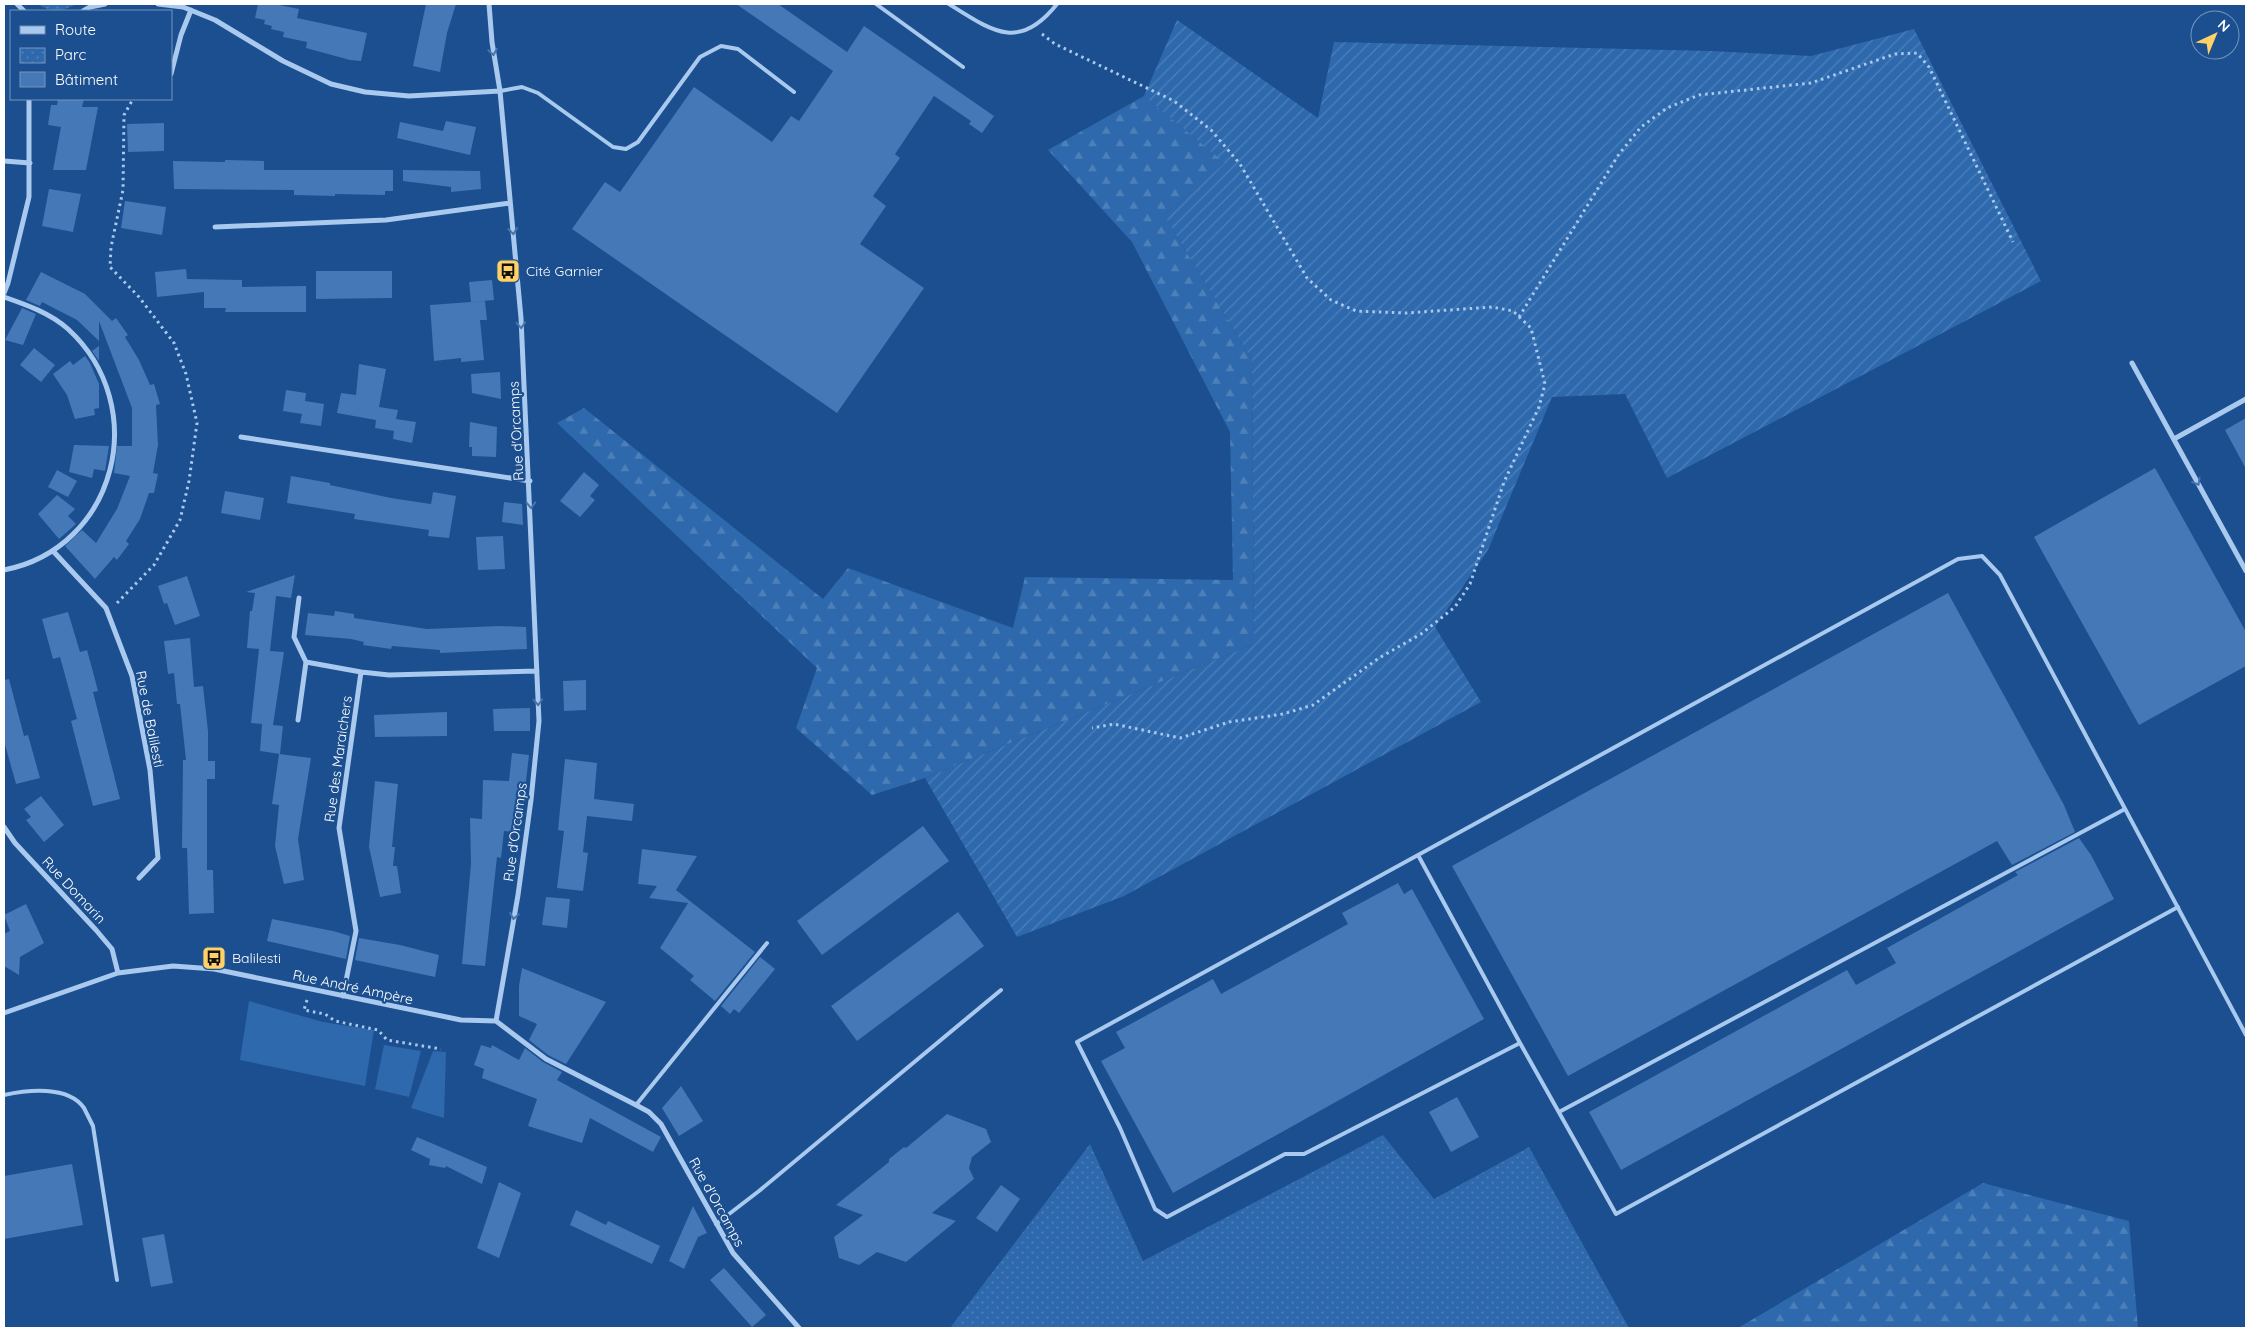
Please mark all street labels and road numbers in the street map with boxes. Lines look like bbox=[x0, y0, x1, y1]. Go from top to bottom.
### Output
street label: Rue d'Orcamps bbox=[504, 381, 528, 481]
street label: Rue de Balilesti bbox=[132, 669, 168, 769]
street label: Rue des Maraichers bbox=[320, 695, 356, 823]
street label: Rue d'Orcamps bbox=[499, 781, 531, 883]
street label: Rue Domarin bbox=[38, 853, 110, 927]
street label: Rue André Ampère bbox=[291, 965, 415, 1009]
street label: Rue d'Orcamps bbox=[685, 1154, 749, 1250]

